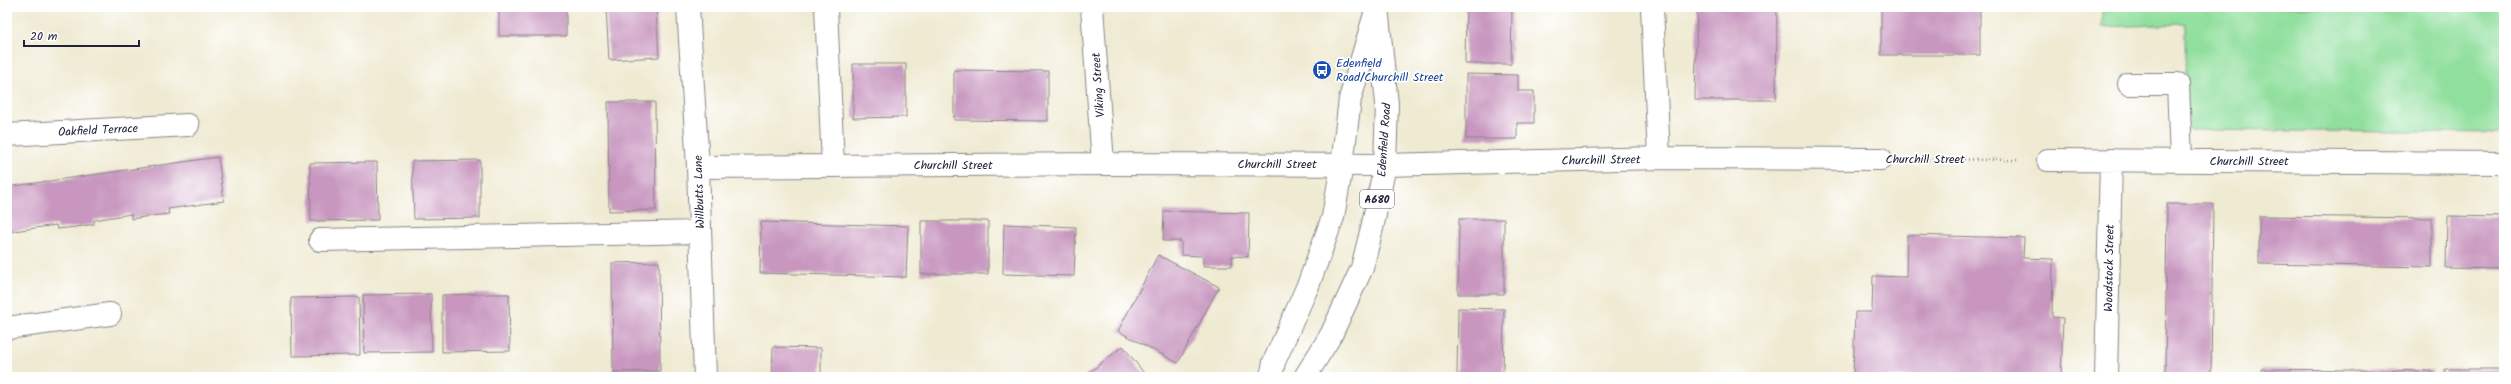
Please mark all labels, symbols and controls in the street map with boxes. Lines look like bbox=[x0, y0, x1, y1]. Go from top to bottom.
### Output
scale bar bbox=[24, 22, 139, 48]
text: 20 m bbox=[30, 27, 58, 46]
street label: Viking Street bbox=[1087, 52, 1110, 118]
place label: Edenfield Road/Churchill Street bbox=[1336, 54, 1444, 87]
bus stop icon: Edenfield Road/Churchill Street bbox=[1311, 59, 1333, 81]
street label: Edenfield Road bbox=[1372, 101, 1397, 178]
street label: Oakfield Terrace bbox=[57, 119, 139, 142]
street label: Churchill Street bbox=[1561, 150, 1641, 171]
street label: Churchill Street bbox=[1885, 150, 1965, 169]
street label: Churchill Street bbox=[2209, 152, 2289, 171]
street label: Willbutts Lane bbox=[689, 154, 710, 229]
street label: Churchill Street bbox=[1237, 155, 1317, 174]
street label: Churchill Street bbox=[913, 156, 993, 175]
road number: A680 bbox=[1360, 190, 1394, 208]
street label: Woodstock Street bbox=[2099, 224, 2120, 312]

